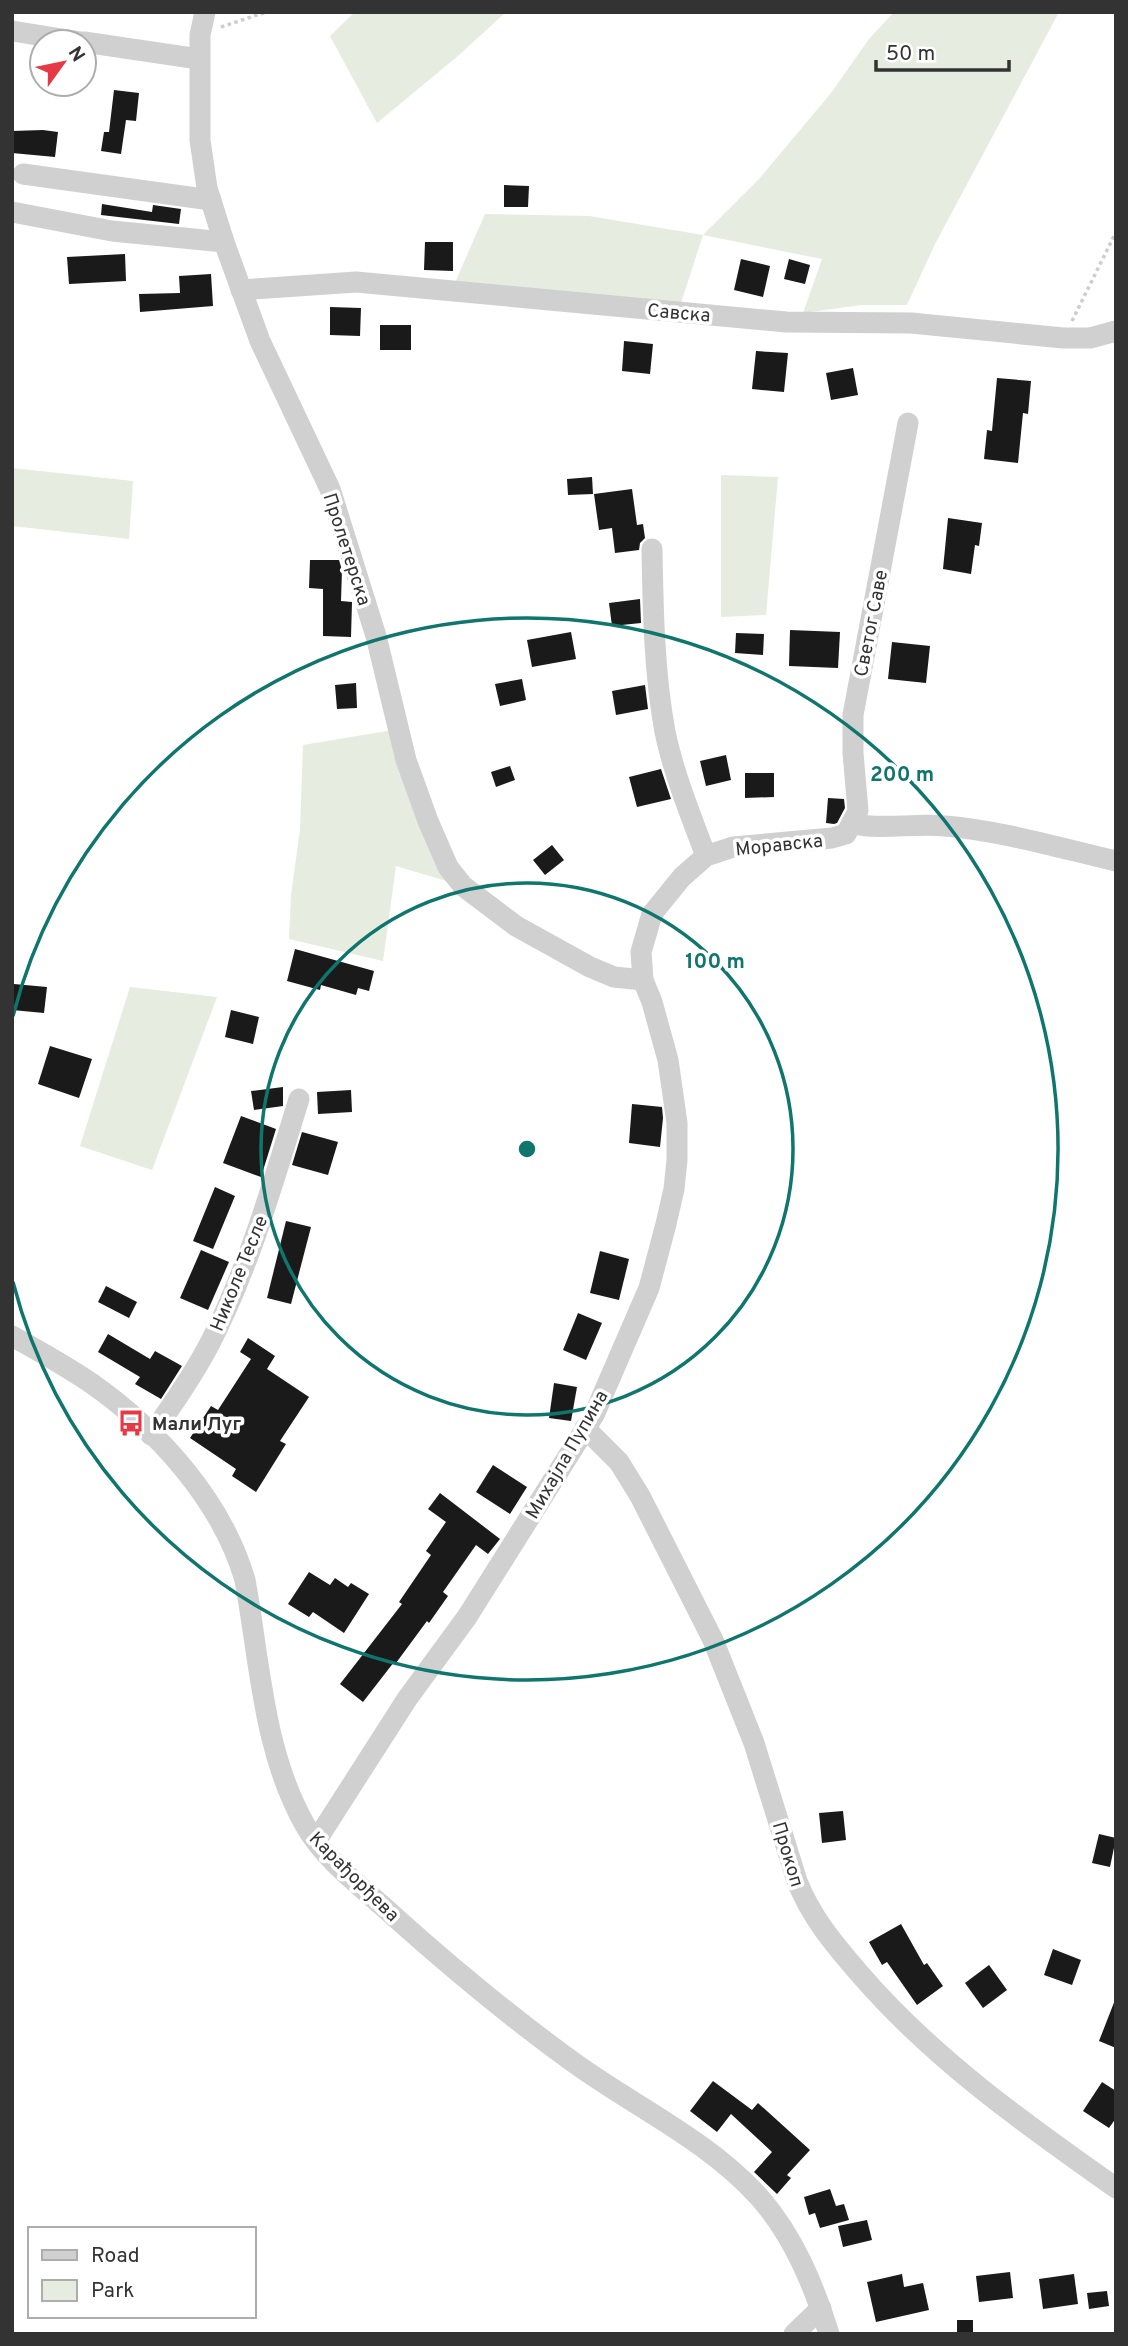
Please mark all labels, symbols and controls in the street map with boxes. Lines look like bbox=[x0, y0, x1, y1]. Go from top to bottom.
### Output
north arrow bbox=[28, 28, 98, 98]
scale bar bbox=[876, 28, 1009, 72]
text: 50 m bbox=[886, 41, 935, 68]
text: N bbox=[62, 43, 89, 67]
street label: Савска bbox=[646, 299, 711, 329]
street label: Пролетерска bbox=[317, 490, 376, 609]
street label: Светог Саве bbox=[850, 568, 894, 679]
text: 200 m bbox=[870, 762, 934, 789]
street label: Моравска bbox=[734, 829, 824, 863]
text: 100 m bbox=[685, 949, 745, 976]
centre of rings bbox=[515, 1137, 539, 1161]
street label: Николе Тесле bbox=[206, 1212, 274, 1335]
street label: Михајла Пупина bbox=[521, 1386, 614, 1524]
bus stop icon: Мали Луг bbox=[116, 1408, 146, 1438]
place label: Мали Луг bbox=[152, 1413, 241, 1437]
street label: Прокоп bbox=[766, 1819, 808, 1890]
street label: Карађорђева bbox=[303, 1827, 404, 1928]
legend bbox=[28, 2227, 256, 2318]
text: Road bbox=[91, 2243, 140, 2270]
text: Park bbox=[91, 2278, 134, 2305]

